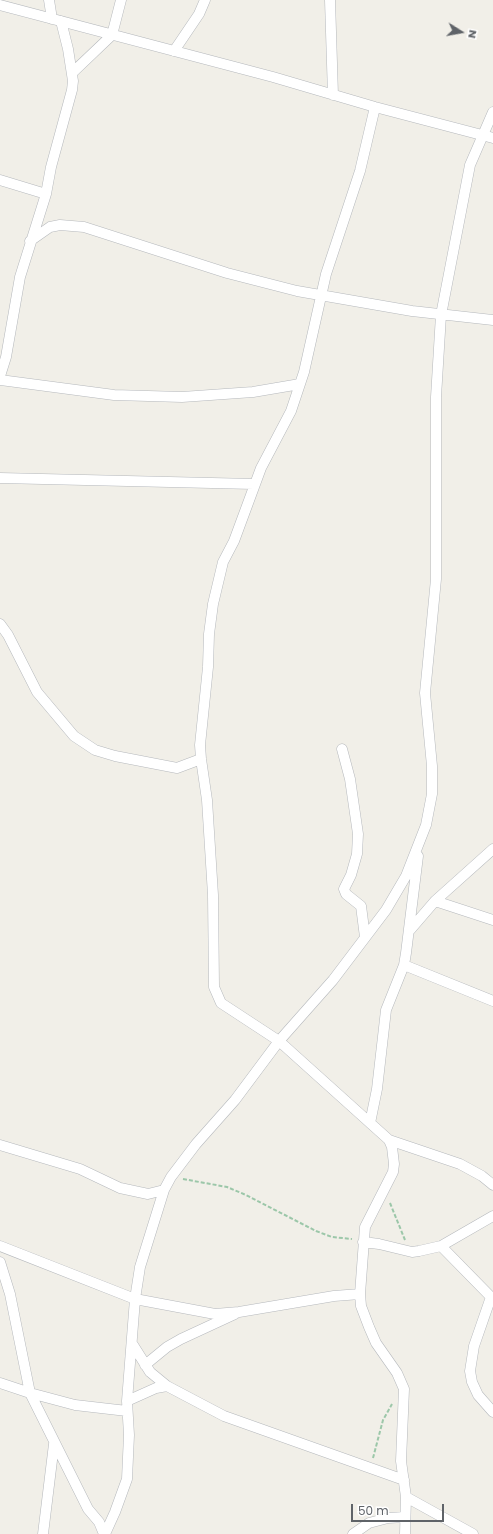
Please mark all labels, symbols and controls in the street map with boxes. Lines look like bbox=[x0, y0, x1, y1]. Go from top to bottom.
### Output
north arrow bbox=[441, 12, 481, 52]
text: N bbox=[464, 29, 481, 40]
scale bar bbox=[353, 1496, 446, 1522]
text: 50 m bbox=[358, 1502, 389, 1519]

